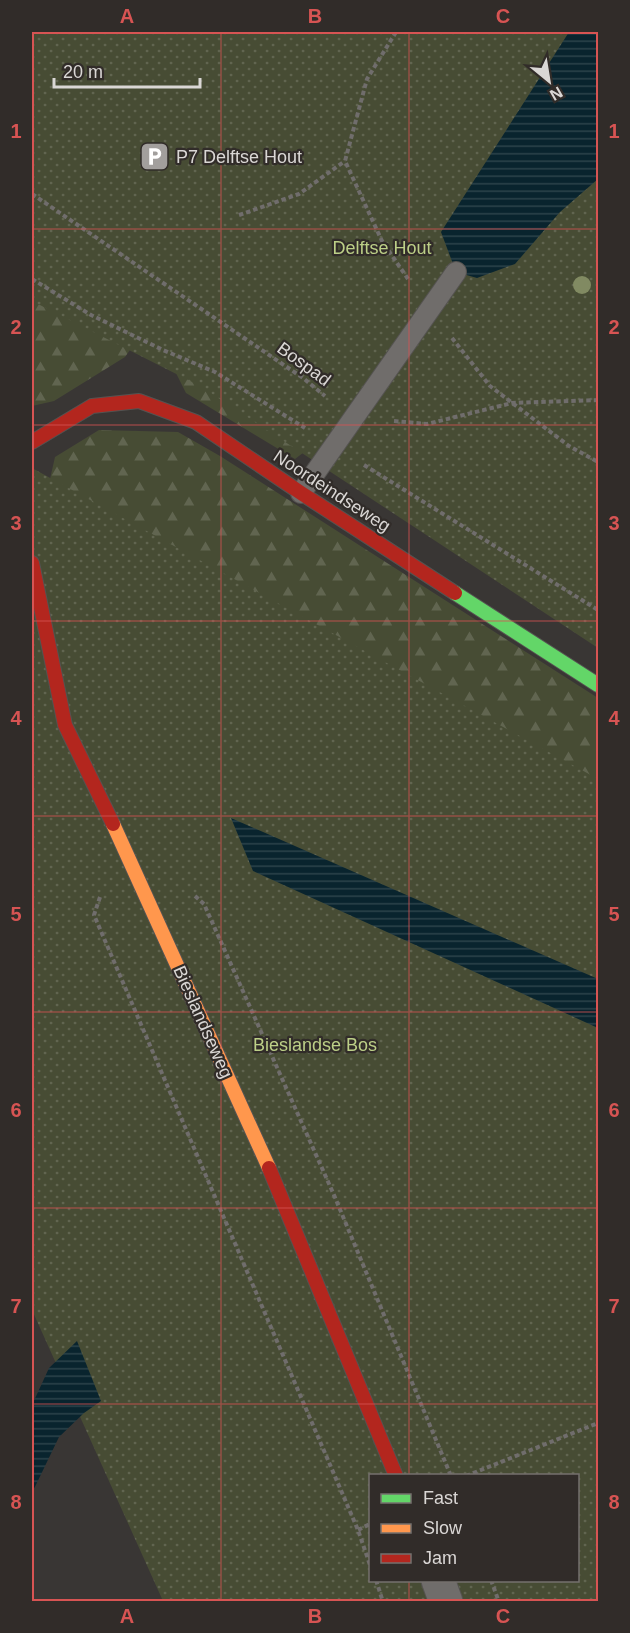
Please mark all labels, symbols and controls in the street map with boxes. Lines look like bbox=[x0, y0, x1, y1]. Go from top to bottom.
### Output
text: A bbox=[120, 5, 134, 27]
text: B bbox=[308, 5, 322, 27]
text: C bbox=[496, 5, 510, 27]
scale bar bbox=[54, 51, 200, 89]
north arrow bbox=[519, 51, 579, 111]
text: 20 m bbox=[63, 62, 103, 82]
text: N bbox=[547, 83, 566, 104]
text: 1 bbox=[10, 120, 22, 142]
text: 1 bbox=[608, 120, 620, 142]
parking icon: P7 Delftse Hout bbox=[139, 141, 171, 173]
place label: P7 Delftse Hout bbox=[176, 147, 302, 167]
park label: Delftse Hout bbox=[332, 238, 432, 258]
text: 2 bbox=[10, 316, 22, 338]
text: 2 bbox=[608, 316, 620, 338]
street label: Bospad bbox=[273, 338, 335, 390]
street label: Noordeindseweg bbox=[270, 446, 394, 536]
text: 3 bbox=[10, 512, 22, 534]
text: 3 bbox=[608, 512, 620, 534]
text: 4 bbox=[10, 707, 22, 729]
text: 4 bbox=[608, 707, 620, 729]
text: 5 bbox=[10, 903, 22, 925]
text: 5 bbox=[608, 903, 620, 925]
street label: Bieslandseweg bbox=[169, 963, 237, 1081]
park label: Bieslandse Bos bbox=[253, 1035, 377, 1055]
text: 6 bbox=[10, 1099, 22, 1121]
text: 6 bbox=[608, 1099, 620, 1121]
text: 7 bbox=[10, 1295, 22, 1317]
text: 7 bbox=[608, 1295, 620, 1317]
legend bbox=[369, 1474, 579, 1582]
text: Fast bbox=[423, 1488, 458, 1508]
text: 8 bbox=[10, 1491, 22, 1513]
text: 8 bbox=[608, 1491, 620, 1513]
text: Slow bbox=[423, 1518, 463, 1538]
text: Jam bbox=[423, 1548, 457, 1568]
text: A bbox=[120, 1605, 134, 1627]
text: B bbox=[308, 1605, 322, 1627]
text: C bbox=[496, 1605, 510, 1627]

